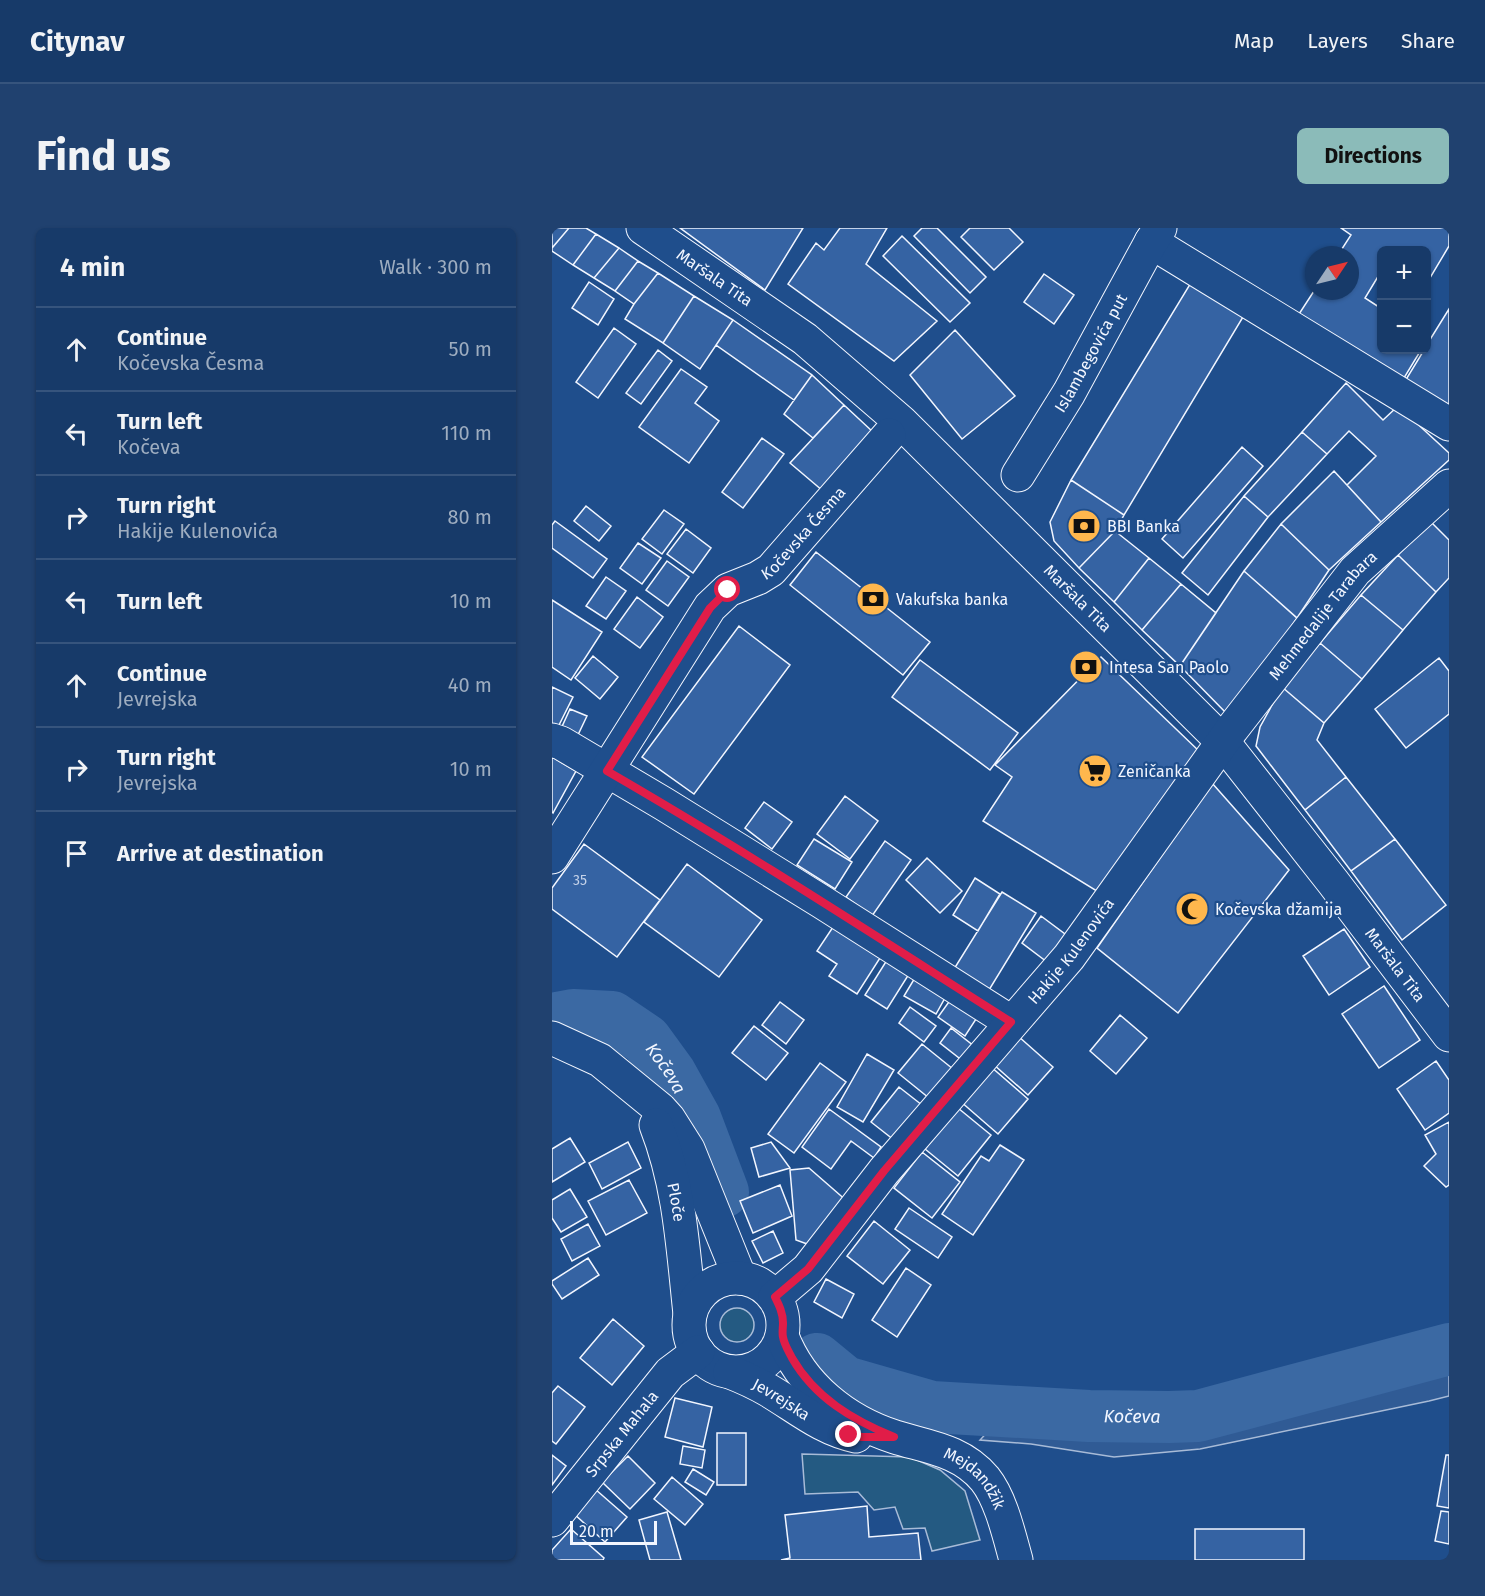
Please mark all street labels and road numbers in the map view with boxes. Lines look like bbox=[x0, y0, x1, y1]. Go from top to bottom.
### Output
street label: Maršala Tita bbox=[673, 245, 756, 310]
street label: Islambegovića put bbox=[1050, 290, 1131, 416]
street label: Kočevska Česma bbox=[758, 483, 850, 584]
street label: Mehmedalije Tarabara bbox=[1265, 547, 1381, 684]
street label: Maršala Tita bbox=[1040, 561, 1116, 636]
street label: Hakije Kulenovića bbox=[1024, 895, 1118, 1008]
street label: Maršala Tita bbox=[1361, 924, 1429, 1006]
street label: Ploče bbox=[663, 1181, 689, 1223]
street label: Jevrejska bbox=[749, 1374, 813, 1424]
street label: Srpska Mahala bbox=[582, 1387, 662, 1481]
street label: Mejdandžik bbox=[941, 1443, 1009, 1513]

